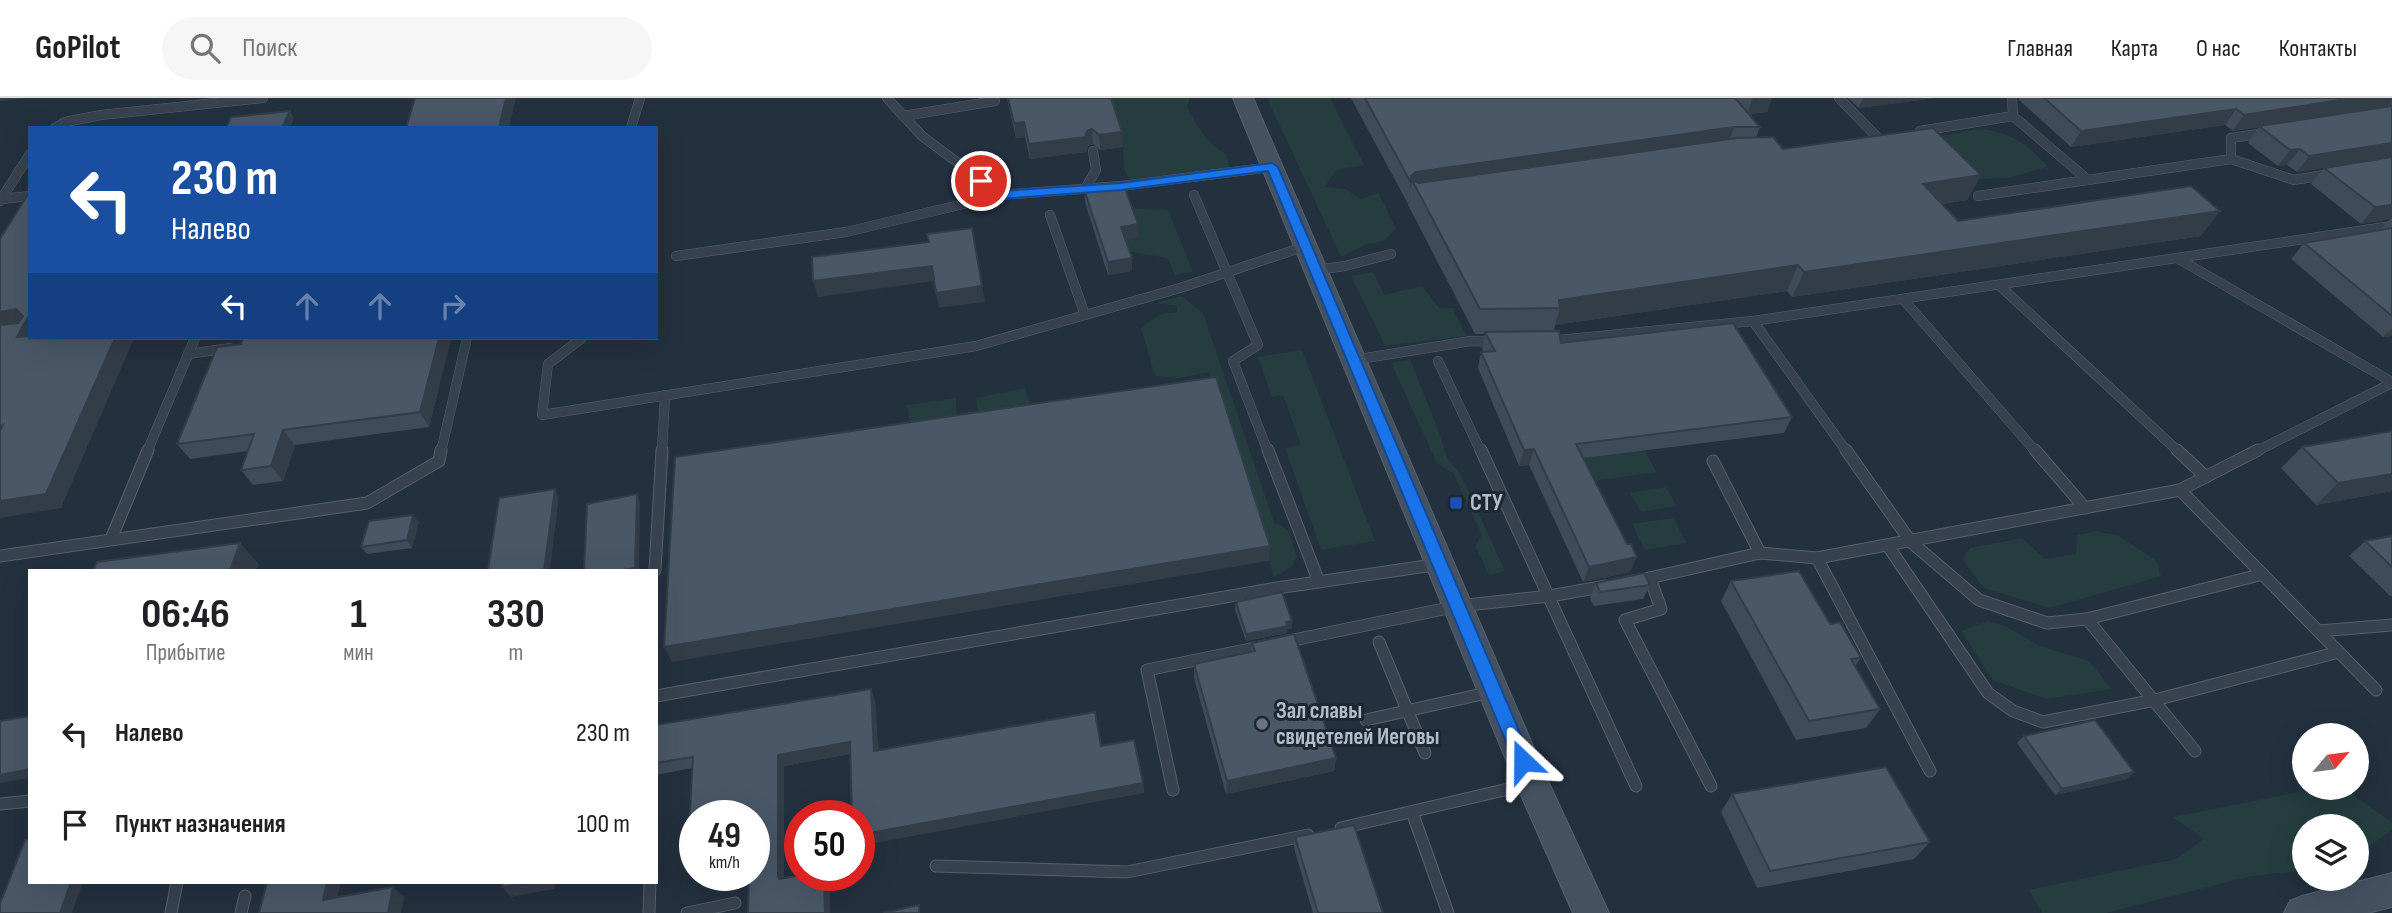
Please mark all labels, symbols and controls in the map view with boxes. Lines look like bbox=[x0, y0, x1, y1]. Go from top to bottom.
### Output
search box bbox=[162, 17, 652, 80]
text: GoPilot bbox=[35, 28, 120, 68]
icon: search bbox=[186, 29, 224, 67]
text: Поиск bbox=[242, 33, 297, 64]
text: Главная bbox=[2007, 34, 2073, 63]
text: Карта bbox=[2111, 34, 2158, 63]
text: О нас bbox=[2196, 34, 2241, 63]
text: Контакты bbox=[2279, 34, 2357, 63]
text: 230 m bbox=[171, 150, 278, 209]
pin bbox=[951, 151, 1011, 211]
icon: left bbox=[56, 154, 147, 245]
icon: arrive bbox=[962, 162, 1000, 200]
text: Налево bbox=[171, 210, 251, 249]
icon: left bbox=[215, 287, 253, 325]
icon: ahead bbox=[288, 287, 326, 325]
icon: ahead bbox=[361, 287, 399, 325]
icon: right bbox=[434, 287, 472, 325]
place label: СТУ bbox=[1470, 489, 1503, 517]
marker: СТУ bbox=[1448, 495, 1464, 511]
text: 06:46 bbox=[141, 589, 230, 640]
text: 1 bbox=[350, 589, 367, 640]
text: 330 bbox=[487, 589, 545, 640]
text: Прибытие bbox=[146, 639, 225, 667]
text: мин bbox=[343, 639, 374, 667]
text: m bbox=[508, 639, 523, 667]
place label: Зал славы свидетелей Иеговы bbox=[1276, 697, 1439, 751]
icon: left bbox=[56, 715, 94, 753]
marker: Зал славы свидетелей Иеговы bbox=[1254, 716, 1270, 732]
text: Налево bbox=[115, 718, 184, 749]
text: 230 m bbox=[576, 718, 630, 749]
north arrow bbox=[2292, 723, 2370, 800]
map controls bbox=[2292, 723, 2369, 891]
position arrow bbox=[1486, 724, 1560, 798]
speed limit sign: 50 bbox=[784, 800, 875, 891]
icon: arrive bbox=[56, 806, 94, 844]
text: Пункт назначения bbox=[115, 809, 286, 840]
text: 100 m bbox=[577, 809, 630, 840]
button: layers bbox=[2292, 814, 2369, 891]
text: 49 bbox=[708, 815, 741, 858]
text: km/h bbox=[709, 852, 740, 873]

